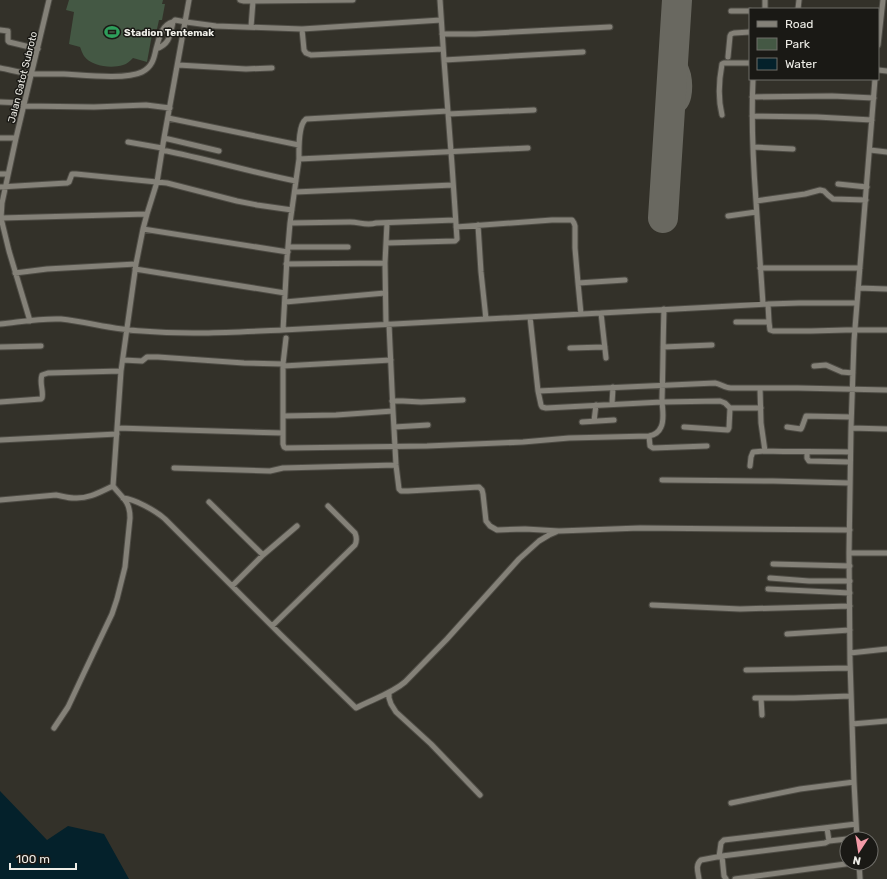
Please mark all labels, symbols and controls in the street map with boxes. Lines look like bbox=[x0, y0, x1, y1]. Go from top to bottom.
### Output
legend bbox=[749, 8, 879, 80]
text: Road bbox=[785, 17, 813, 31]
sports icon: Stadion Tentemak bbox=[103, 23, 121, 41]
place label: Stadion Tentemak bbox=[124, 27, 214, 39]
street label: Jalan Gatot Subroto bbox=[6, 30, 40, 124]
text: Park bbox=[785, 37, 811, 51]
text: Water bbox=[785, 57, 817, 71]
north arrow bbox=[839, 831, 879, 871]
scale bar bbox=[10, 845, 76, 871]
text: 100 m bbox=[16, 852, 50, 866]
text: N bbox=[852, 853, 862, 867]

